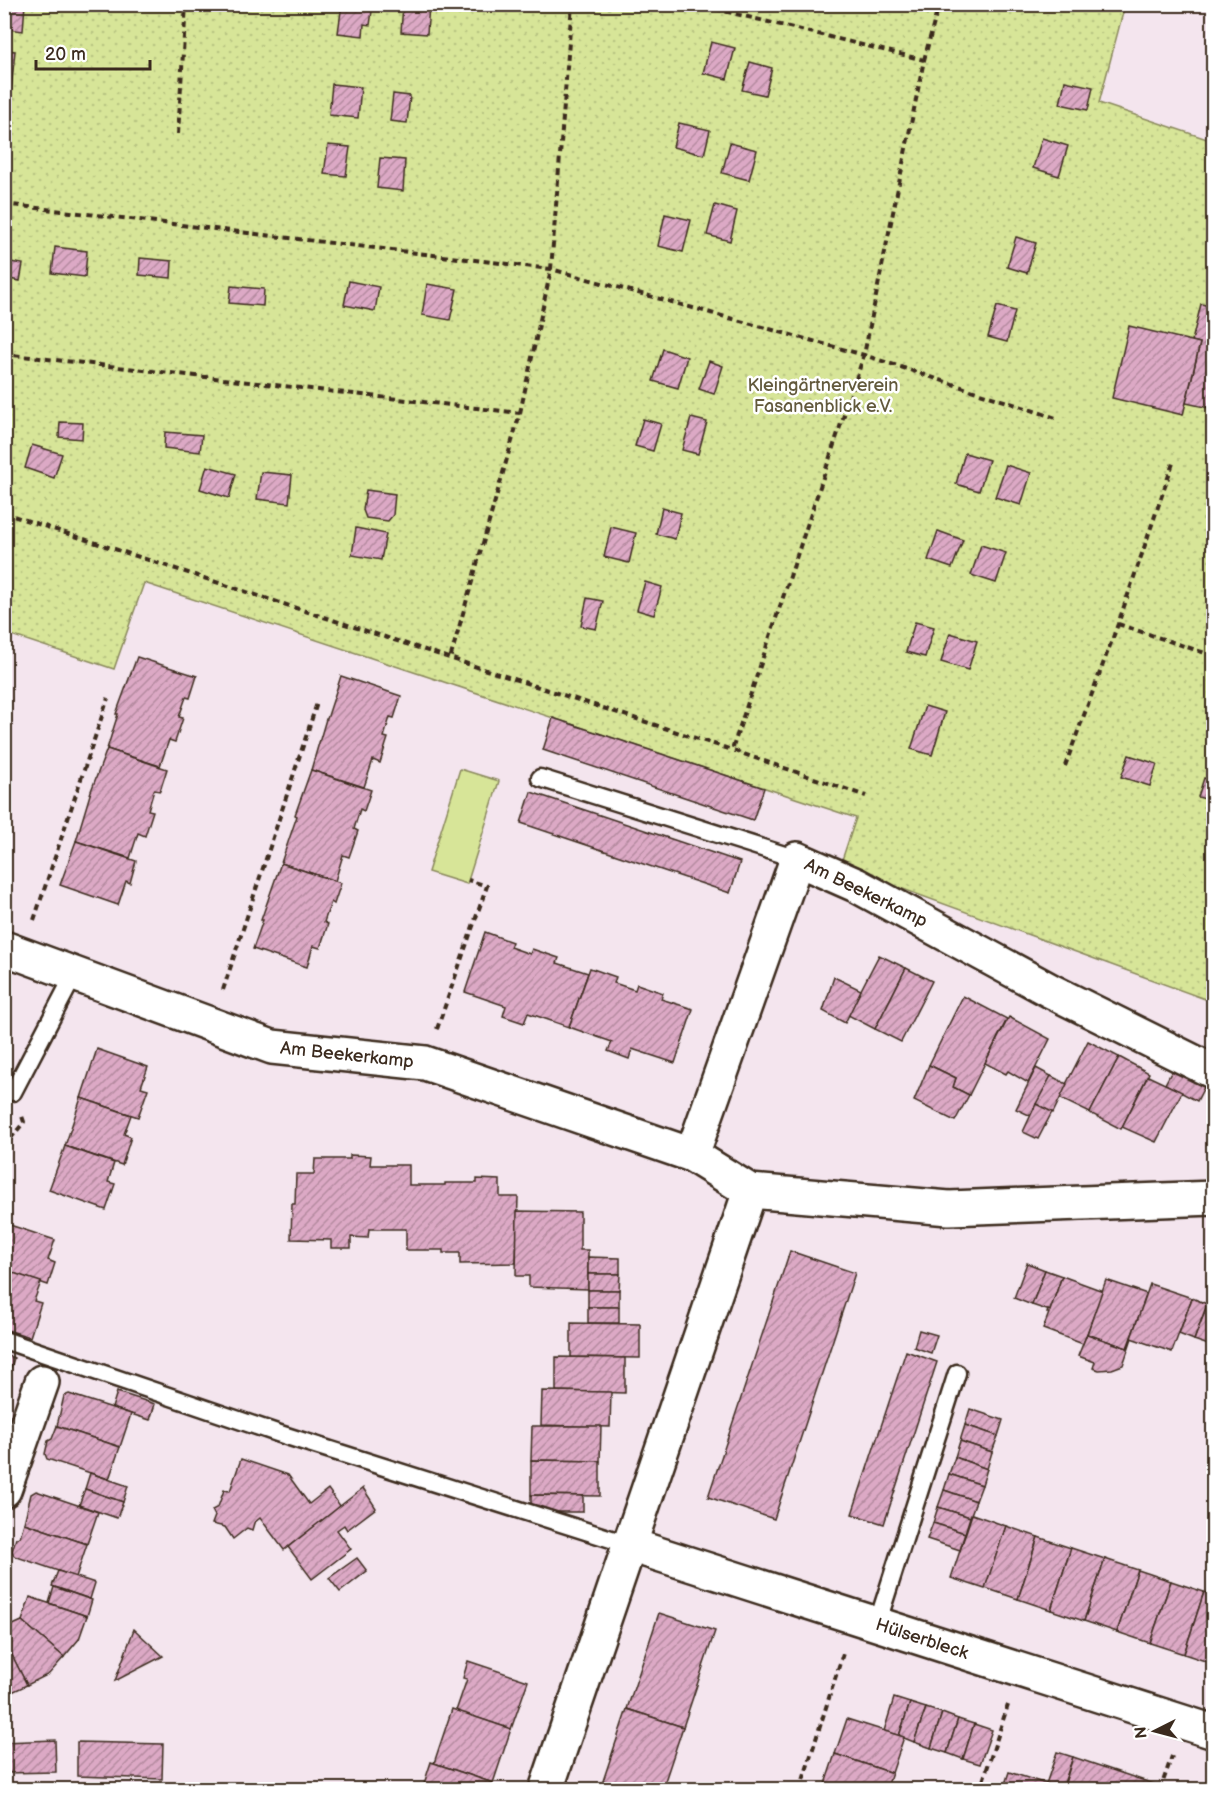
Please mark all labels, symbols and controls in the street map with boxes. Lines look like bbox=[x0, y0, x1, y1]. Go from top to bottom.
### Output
scale bar bbox=[36, 33, 150, 71]
text: 20 m bbox=[45, 44, 86, 65]
park label: Kleingärtnerverein Fasanenblick e.V. bbox=[748, 375, 898, 417]
street label: Am Beekerkamp bbox=[801, 854, 931, 932]
street label: Am Beekerkamp bbox=[279, 1038, 415, 1072]
street label: Hülserbleck bbox=[873, 1614, 971, 1664]
north arrow bbox=[1125, 1701, 1185, 1761]
text: N bbox=[1131, 1725, 1152, 1739]

